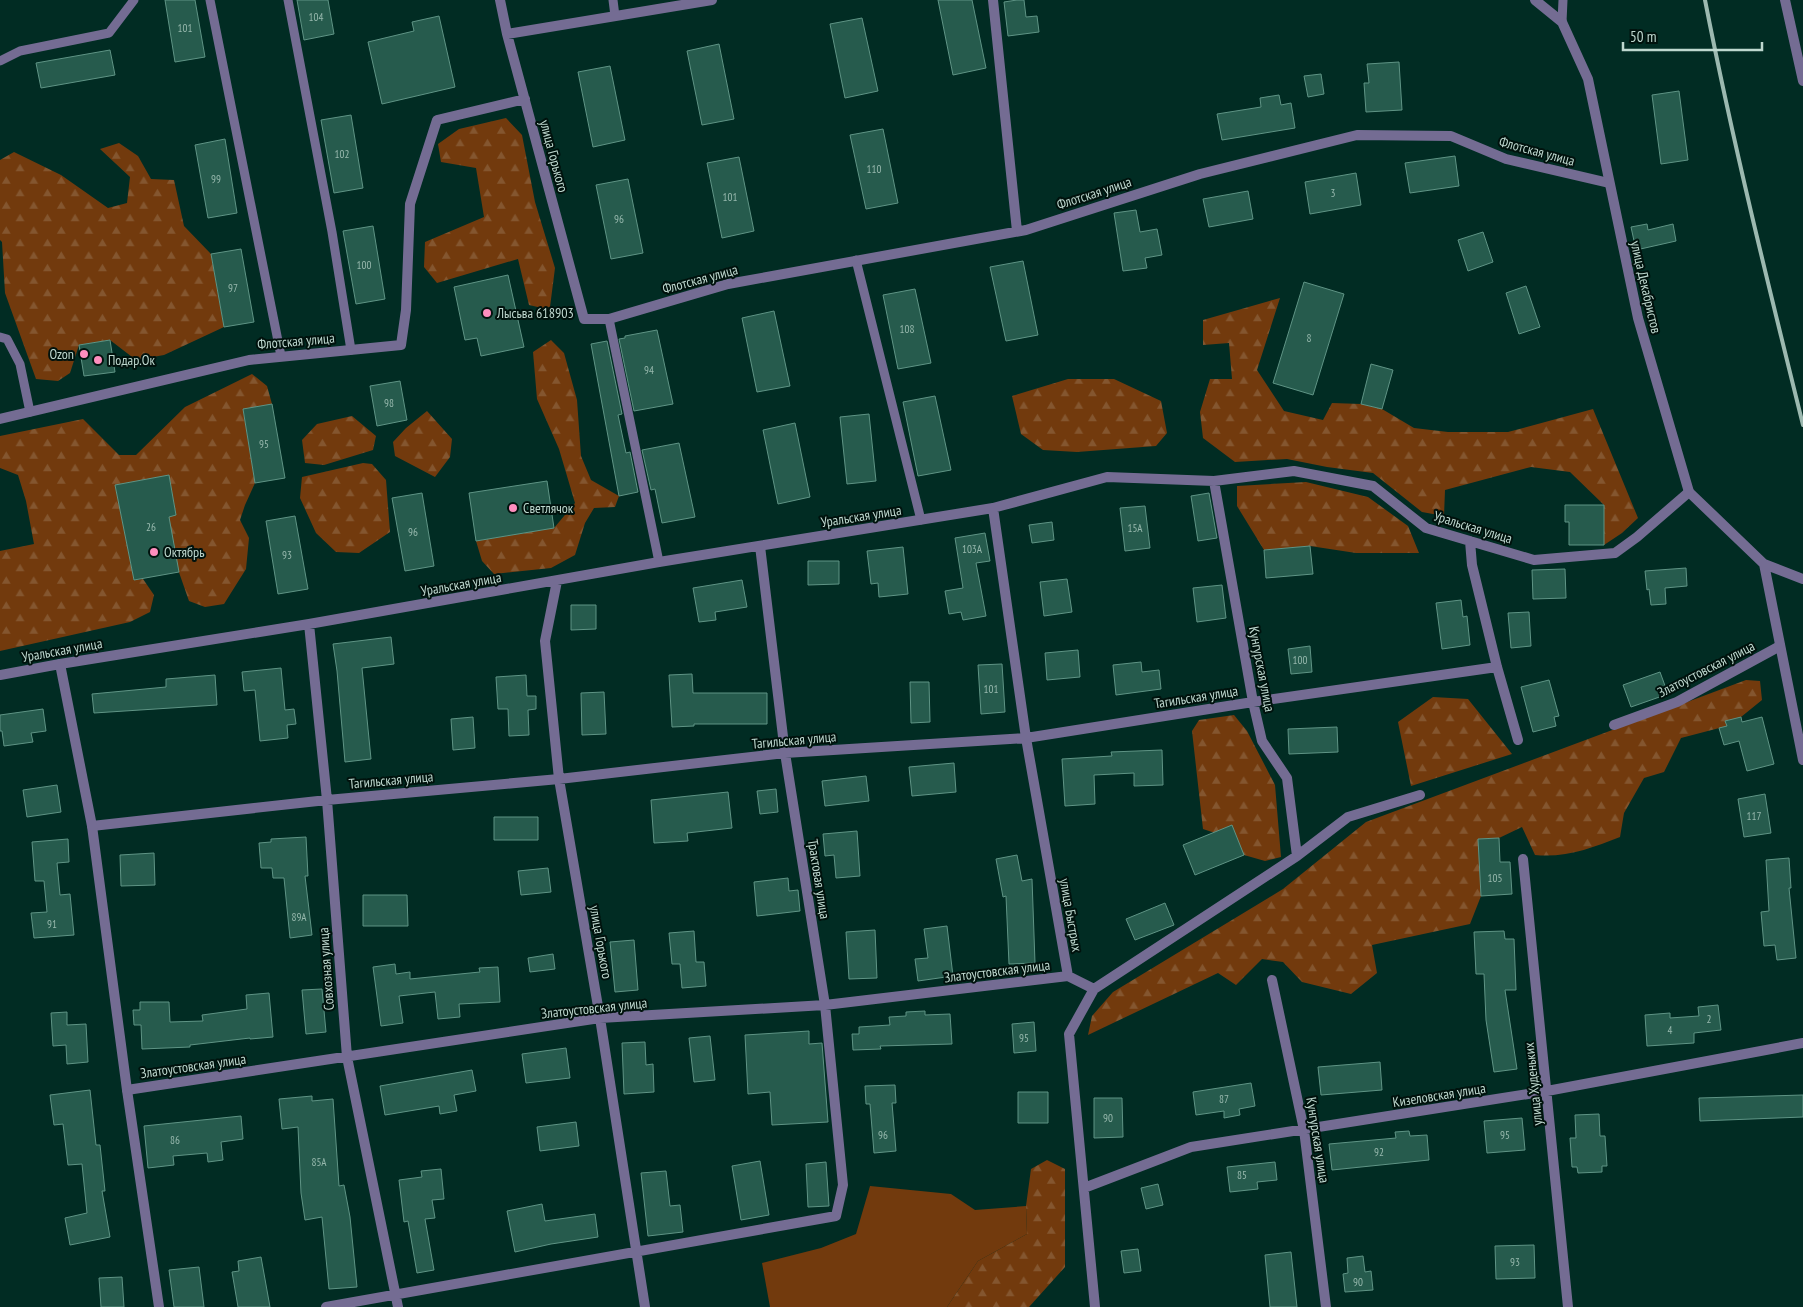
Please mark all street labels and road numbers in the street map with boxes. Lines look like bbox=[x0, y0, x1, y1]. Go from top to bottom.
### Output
street label: улица Горького bbox=[536, 118, 572, 194]
street label: Флотская улица bbox=[1497, 132, 1577, 170]
street label: Флотская улица bbox=[1054, 172, 1134, 214]
street label: улица Декабристов bbox=[1627, 239, 1665, 336]
street label: Флотская улица bbox=[660, 260, 740, 298]
street label: Флотская улица bbox=[257, 329, 335, 353]
street label: Уральская улица bbox=[819, 501, 903, 531]
street label: Уральская улица bbox=[1431, 507, 1515, 547]
street label: Уральская улица bbox=[419, 568, 503, 600]
street label: Кунгурская улица bbox=[1245, 625, 1279, 713]
street label: Уральская улица bbox=[20, 634, 104, 666]
street label: Златоустовская улица bbox=[1654, 637, 1758, 701]
street label: Тагильская улица bbox=[1153, 681, 1239, 713]
street label: Тагильская улица bbox=[751, 727, 837, 753]
street label: Тагильская улица bbox=[348, 767, 434, 793]
street label: Трактовая улица bbox=[804, 838, 834, 920]
street label: улица Быстрых bbox=[1056, 877, 1086, 953]
street label: улица Горького bbox=[586, 904, 616, 980]
street label: Совхозная улица bbox=[314, 927, 338, 1011]
street label: Златоустовская улица bbox=[943, 956, 1051, 986]
street label: Златоустовская улица bbox=[540, 993, 648, 1023]
street label: улица Худеньких bbox=[1520, 1041, 1546, 1127]
street label: Златоустовская улица bbox=[139, 1050, 247, 1082]
street label: Кизеловская улица bbox=[1391, 1079, 1487, 1111]
street label: Кунгурская улица bbox=[1302, 1096, 1334, 1184]

